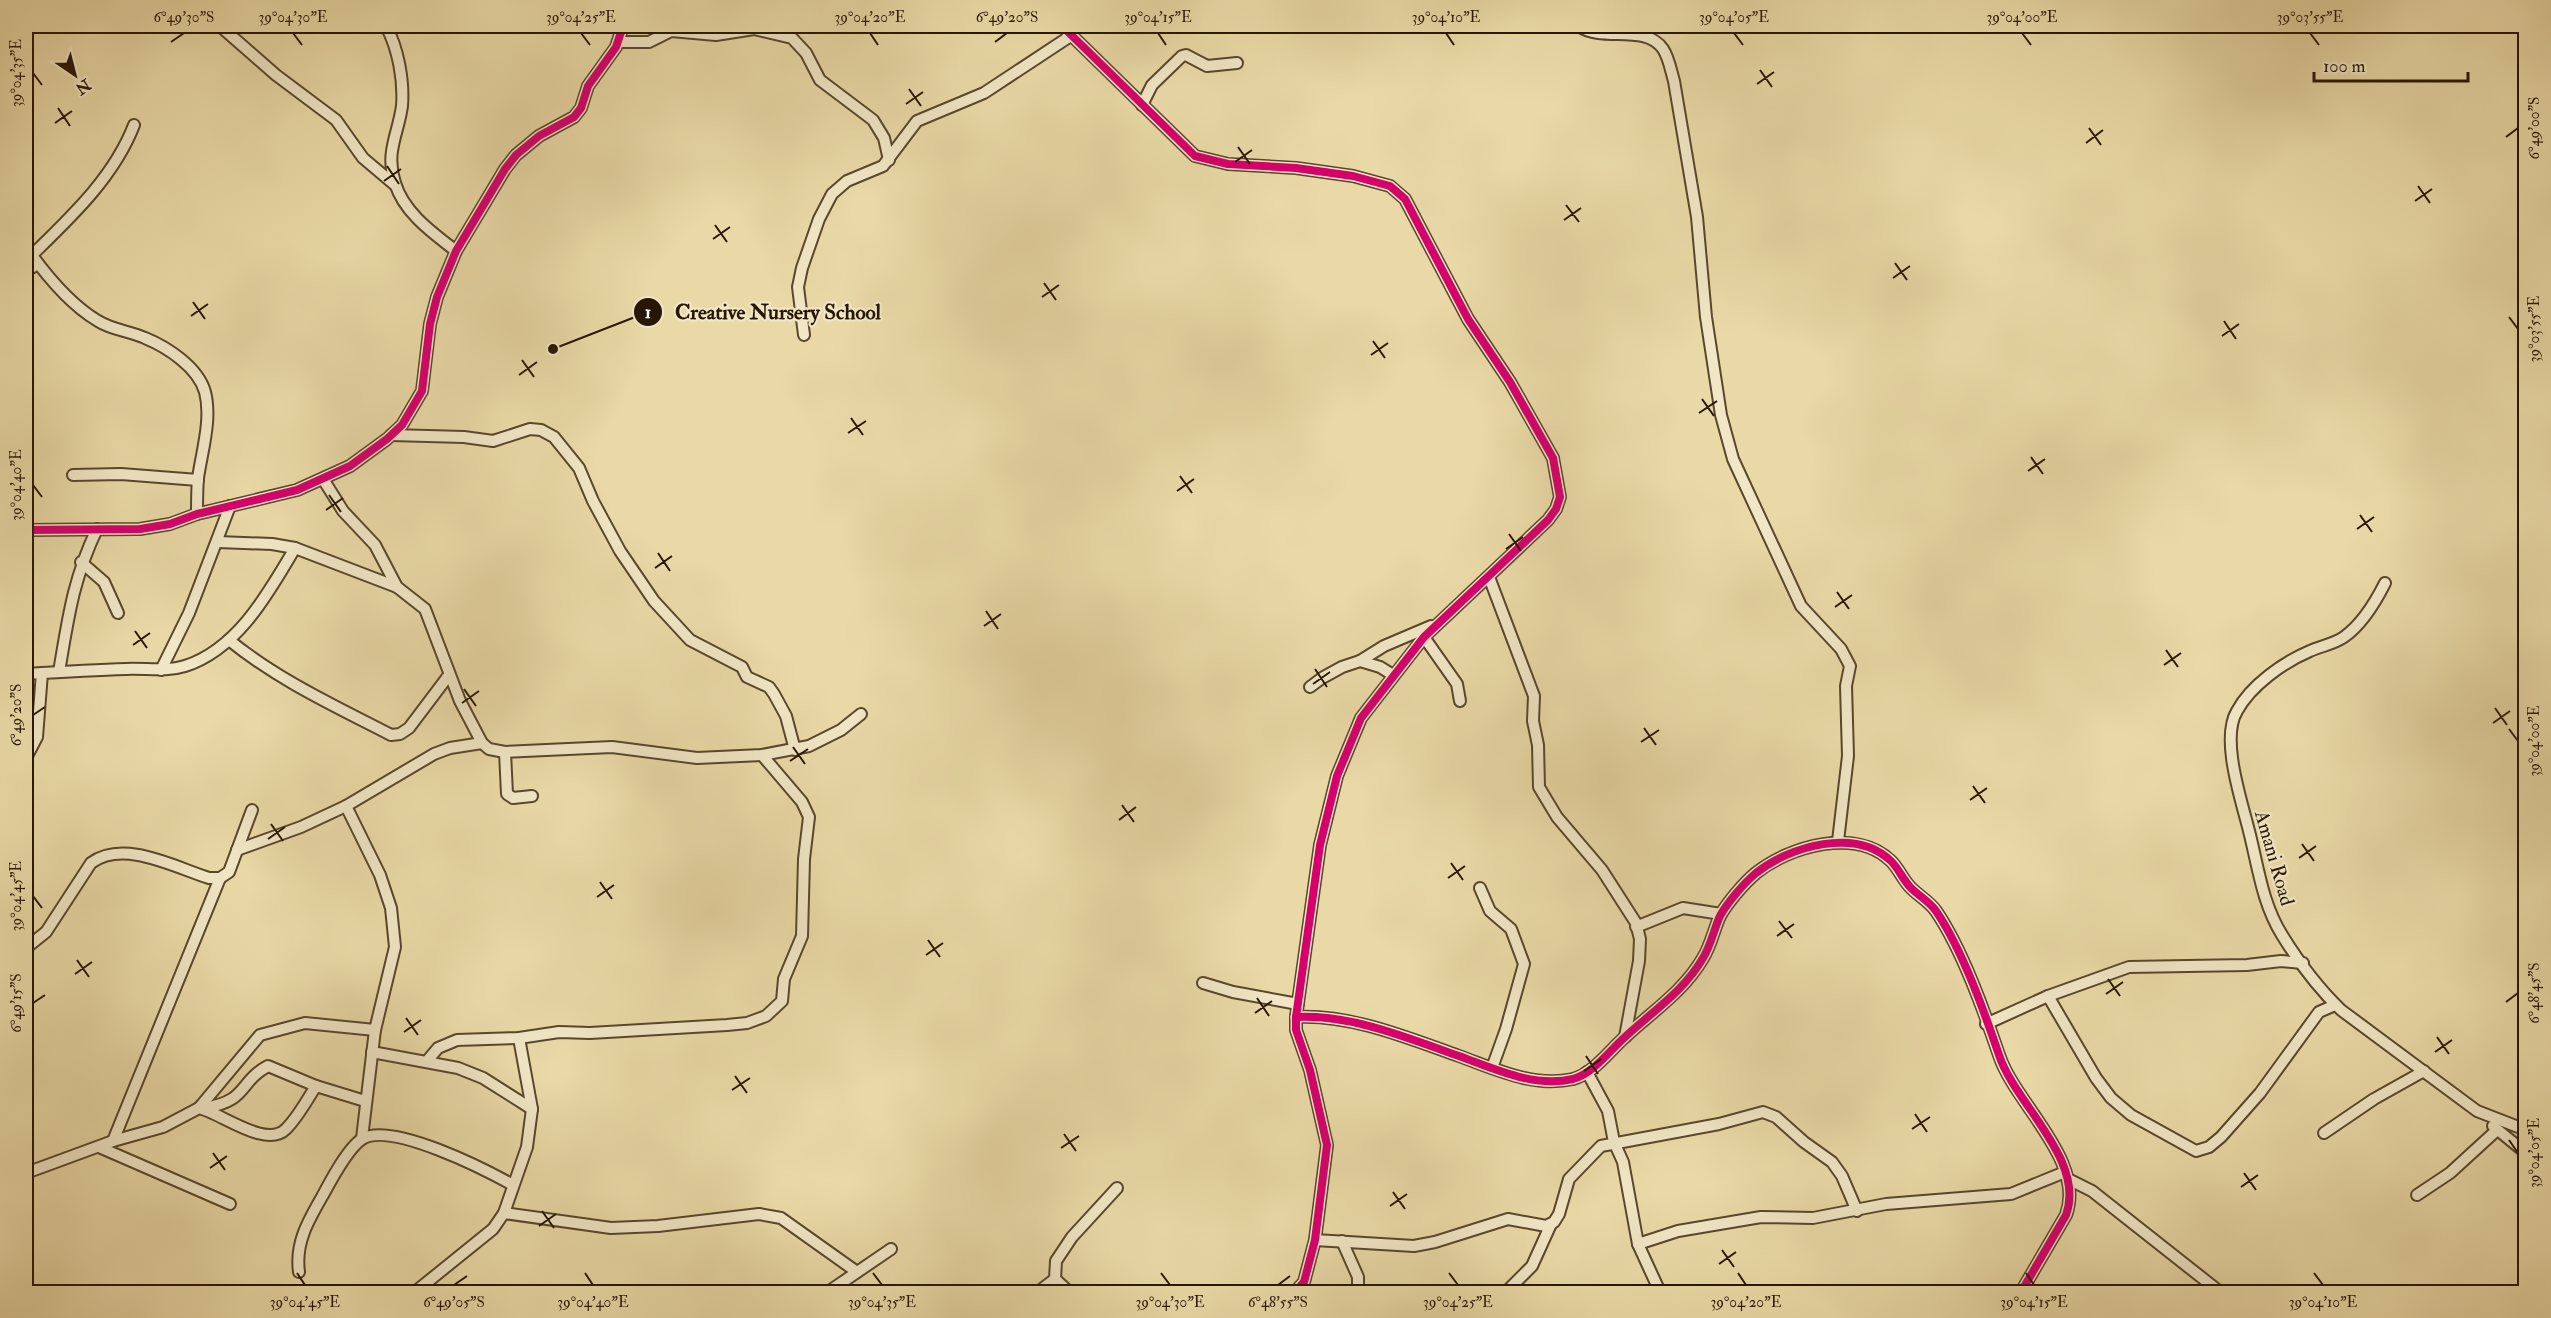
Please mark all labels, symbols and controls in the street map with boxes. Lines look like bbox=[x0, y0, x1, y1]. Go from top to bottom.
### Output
text: 6°49'30"S bbox=[154, 8, 214, 27]
text: 39°04'30"E bbox=[258, 8, 328, 27]
text: 39°04'25"E bbox=[546, 8, 616, 27]
text: 39°04'20"E bbox=[835, 8, 906, 27]
text: 6°49'20"S bbox=[976, 8, 1038, 27]
text: 39°04'15"E bbox=[1124, 8, 1192, 27]
text: 39°04'10"E bbox=[1412, 8, 1480, 27]
text: 39°04'05"E bbox=[1699, 8, 1769, 27]
text: 39°04'00"E bbox=[1986, 8, 2058, 27]
text: 39°03'55"E bbox=[2277, 8, 2343, 27]
text: 39°04'35"E bbox=[7, 39, 26, 107]
north arrow bbox=[45, 45, 105, 105]
scale bar bbox=[2314, 45, 2468, 83]
text: 100 m bbox=[2323, 55, 2366, 78]
text: N bbox=[71, 74, 95, 99]
text: 6°49'00"S bbox=[2525, 97, 2544, 159]
callout: Creative Nursery School bbox=[633, 292, 893, 331]
text: 39°03'55"E bbox=[2525, 296, 2544, 362]
text: Creative Nursery School bbox=[675, 299, 882, 326]
text: 1 bbox=[645, 301, 651, 324]
text: 39°04'40"E bbox=[7, 449, 26, 521]
text: 6°49'20"S bbox=[7, 684, 26, 746]
text: 39°04'00"E bbox=[2525, 705, 2544, 777]
street label: Amani Road bbox=[2249, 807, 2300, 909]
text: 39°04'45"E bbox=[7, 861, 26, 931]
text: 6°48'45"S bbox=[2525, 962, 2544, 1024]
text: 6°49'15"S bbox=[7, 973, 26, 1033]
text: 39°04'05"E bbox=[2525, 1118, 2544, 1188]
text: 39°04'45"E bbox=[270, 1293, 340, 1312]
text: 6°49'05"S bbox=[423, 1293, 485, 1312]
text: 39°04'40"E bbox=[557, 1293, 629, 1312]
text: 39°04'35"E bbox=[848, 1293, 916, 1312]
text: 39°04'30"E bbox=[1135, 1293, 1205, 1312]
text: 6°48'55"S bbox=[1248, 1293, 1308, 1312]
text: 39°04'25"E bbox=[1423, 1293, 1493, 1312]
text: 39°04'20"E bbox=[1711, 1293, 1782, 1312]
text: 39°04'15"E bbox=[2000, 1293, 2068, 1312]
text: 39°04'10"E bbox=[2289, 1293, 2357, 1312]

